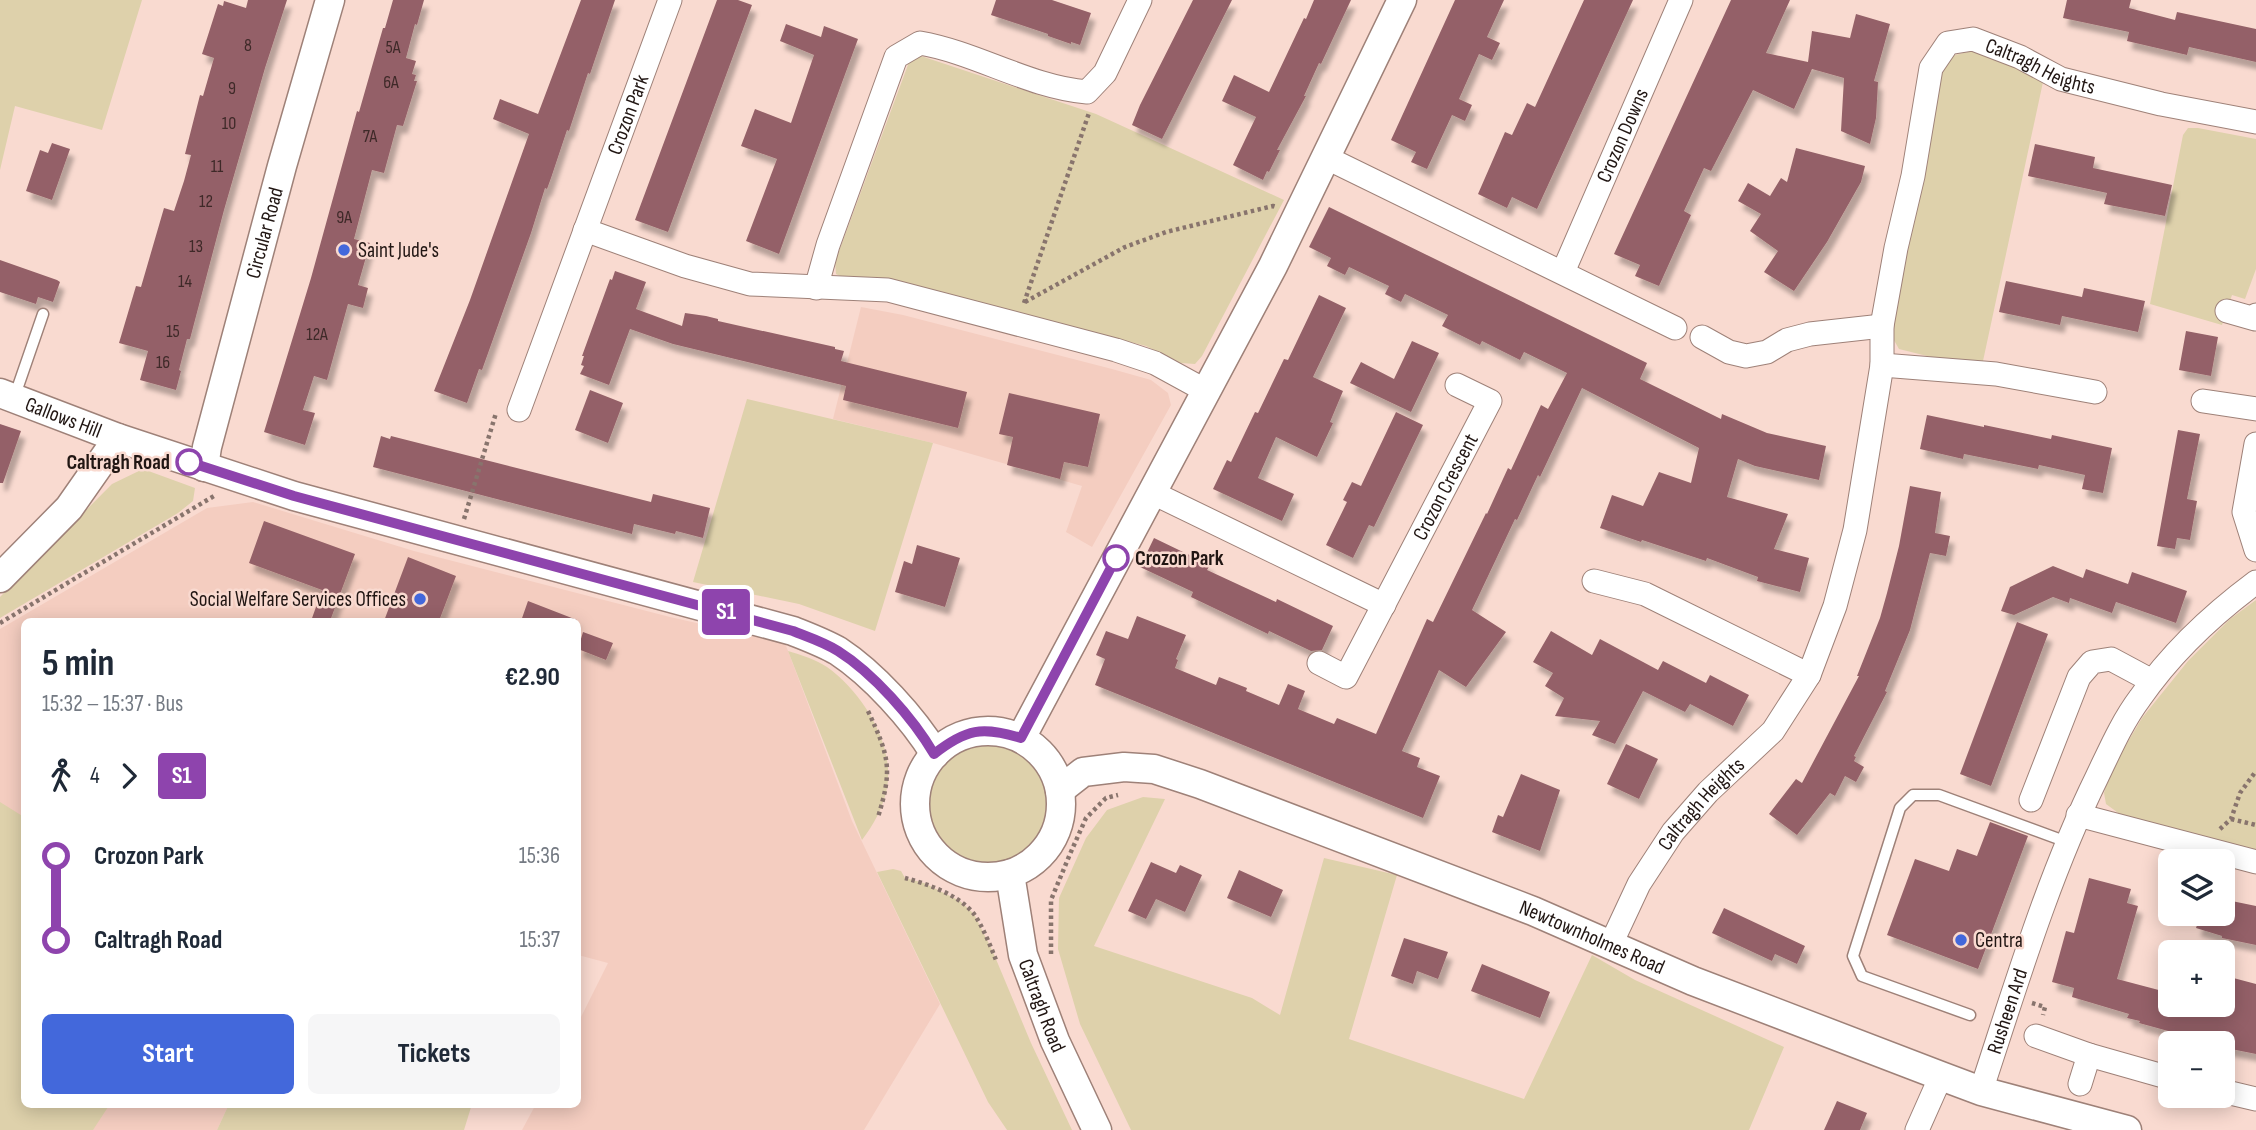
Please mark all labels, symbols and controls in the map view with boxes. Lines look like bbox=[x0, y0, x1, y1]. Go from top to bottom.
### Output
street label: Caltragh Heights bbox=[1982, 32, 2098, 100]
house number: 8 bbox=[244, 35, 252, 56]
house number: 5A bbox=[386, 37, 401, 58]
street label: Crozon Park bbox=[602, 71, 654, 158]
house number: 6A bbox=[383, 72, 399, 93]
house number: 9 bbox=[228, 78, 236, 99]
street label: Crozon Downs bbox=[1591, 84, 1654, 186]
house number: 10 bbox=[222, 113, 236, 134]
house number: 7A bbox=[363, 126, 378, 147]
house number: 11 bbox=[211, 156, 224, 177]
street label: Circular Road bbox=[240, 184, 288, 281]
house number: 12 bbox=[199, 191, 213, 212]
house number: 9A bbox=[336, 207, 352, 228]
house number: 13 bbox=[189, 236, 203, 257]
place label: Saint Jude's bbox=[358, 238, 439, 263]
marker: Saint Jude's bbox=[336, 242, 352, 258]
house number: 14 bbox=[178, 271, 192, 292]
house number: 15 bbox=[166, 321, 180, 342]
house number: 12A bbox=[306, 324, 328, 345]
house number: 16 bbox=[156, 352, 170, 373]
street label: Gallows Hill bbox=[22, 391, 105, 443]
street label: Crozon Crescent bbox=[1407, 429, 1483, 544]
marker: Caltragh Road bbox=[176, 449, 202, 475]
place label: Caltragh Road bbox=[66, 450, 170, 475]
marker: Crozon Park bbox=[1103, 545, 1129, 571]
place label: Crozon Park bbox=[1135, 546, 1224, 571]
place label: Social Welfare Services Offices bbox=[190, 587, 406, 612]
line badge: S1 bbox=[694, 589, 758, 635]
marker: Social Welfare Services Offices bbox=[412, 591, 428, 607]
text: S1 bbox=[716, 597, 736, 626]
text: 5 min bbox=[42, 641, 114, 686]
text: €2.90 bbox=[505, 662, 560, 693]
text: 15:32 – 15:37 · Bus bbox=[42, 690, 183, 718]
street label: Caltragh Heights bbox=[1652, 752, 1749, 855]
icon: walk bbox=[42, 757, 80, 795]
icon: forward bbox=[110, 757, 148, 795]
text: S1 bbox=[172, 761, 192, 790]
text: 4 bbox=[90, 762, 100, 790]
text: Crozon Park bbox=[94, 841, 204, 872]
text: 15:36 bbox=[519, 842, 560, 870]
map controls bbox=[2158, 849, 2235, 1108]
button: layers bbox=[2158, 849, 2235, 926]
street label: Newtownholmes Road bbox=[1516, 895, 1669, 980]
text: Caltragh Road bbox=[94, 925, 222, 956]
text: 15:37 bbox=[520, 926, 560, 954]
place label: Centra bbox=[1975, 928, 2023, 953]
marker: Centra bbox=[1953, 932, 1969, 948]
button: + bbox=[2158, 940, 2235, 1017]
street label: Caltragh Road bbox=[1013, 955, 1071, 1056]
street label: Rusheen Ard bbox=[1982, 965, 2033, 1057]
button: Start bbox=[42, 1014, 294, 1094]
button: Tickets bbox=[308, 1014, 560, 1094]
button: − bbox=[2158, 1031, 2235, 1108]

